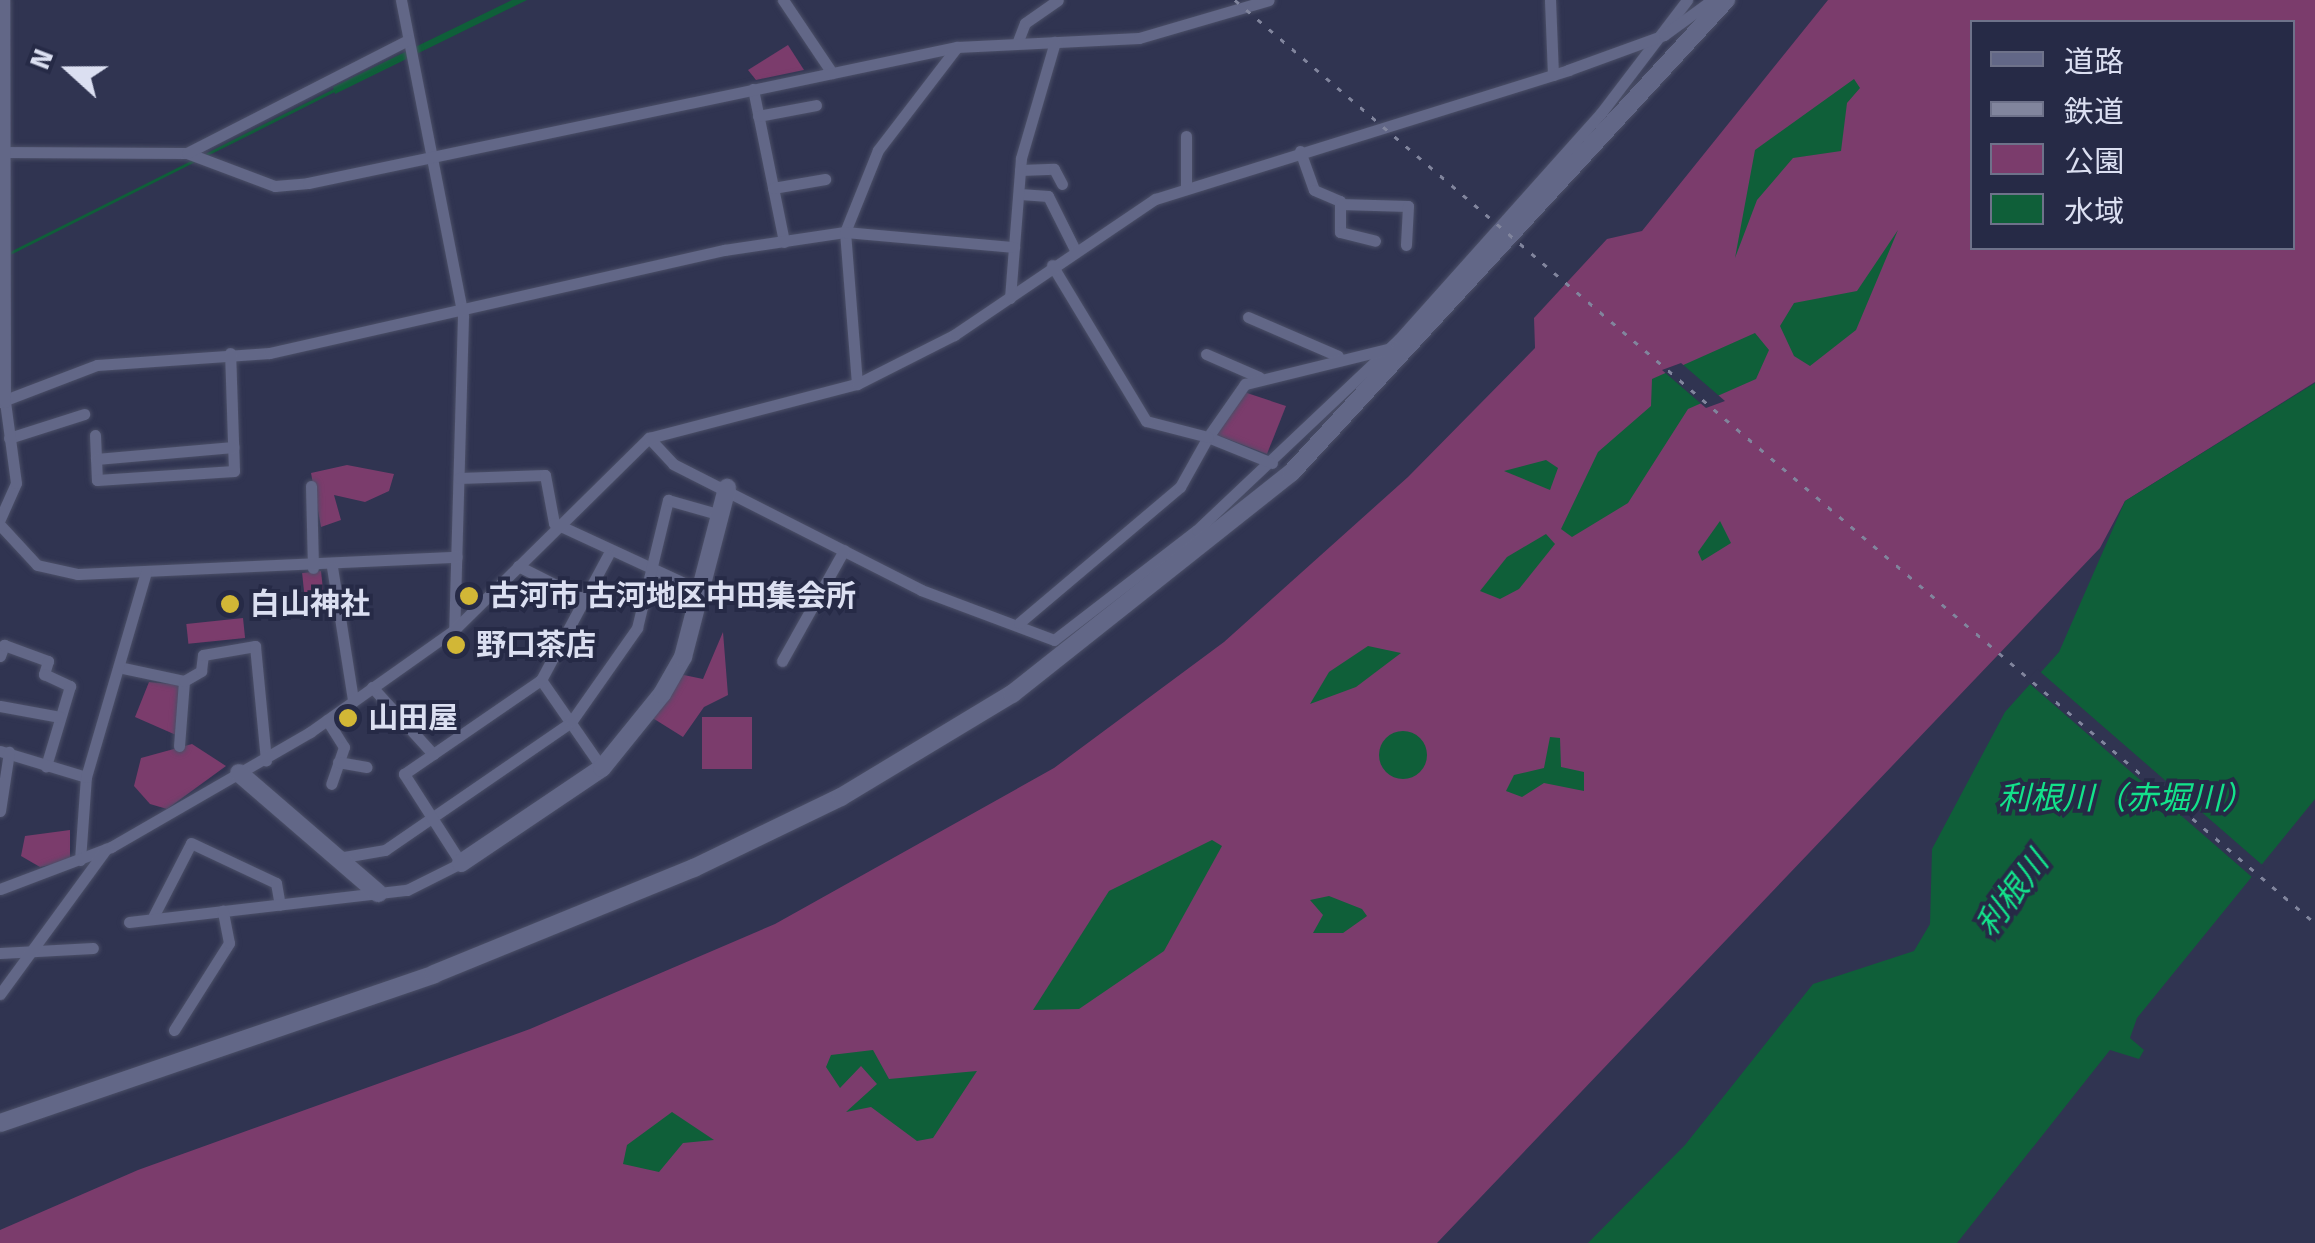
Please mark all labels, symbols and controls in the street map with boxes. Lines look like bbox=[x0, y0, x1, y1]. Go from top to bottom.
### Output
north arrow bbox=[20, 20, 120, 120]
legend bbox=[1970, 20, 2295, 250]
text: N bbox=[23, 44, 60, 74]
text: 道路 bbox=[2064, 44, 2124, 80]
text: 鉄道 bbox=[2064, 94, 2124, 130]
text: 公園 bbox=[2064, 144, 2124, 180]
text: 水域 bbox=[2064, 194, 2124, 230]
place label: 古河市 古河地区中田集会所 bbox=[489, 578, 856, 614]
marker: 古河市 古河地区中田集会所 bbox=[458, 585, 480, 607]
place label: 白山神社 bbox=[250, 586, 370, 622]
marker: 白山神社 bbox=[219, 593, 241, 615]
place label: 野口茶店 bbox=[476, 627, 596, 663]
marker: 野口茶店 bbox=[445, 634, 467, 656]
place label: 山田屋 bbox=[368, 700, 458, 736]
marker: 山田屋 bbox=[337, 707, 359, 729]
water label: 利根川（赤堀川） bbox=[1998, 779, 2254, 817]
water label: 利根川 bbox=[1968, 844, 2056, 944]

